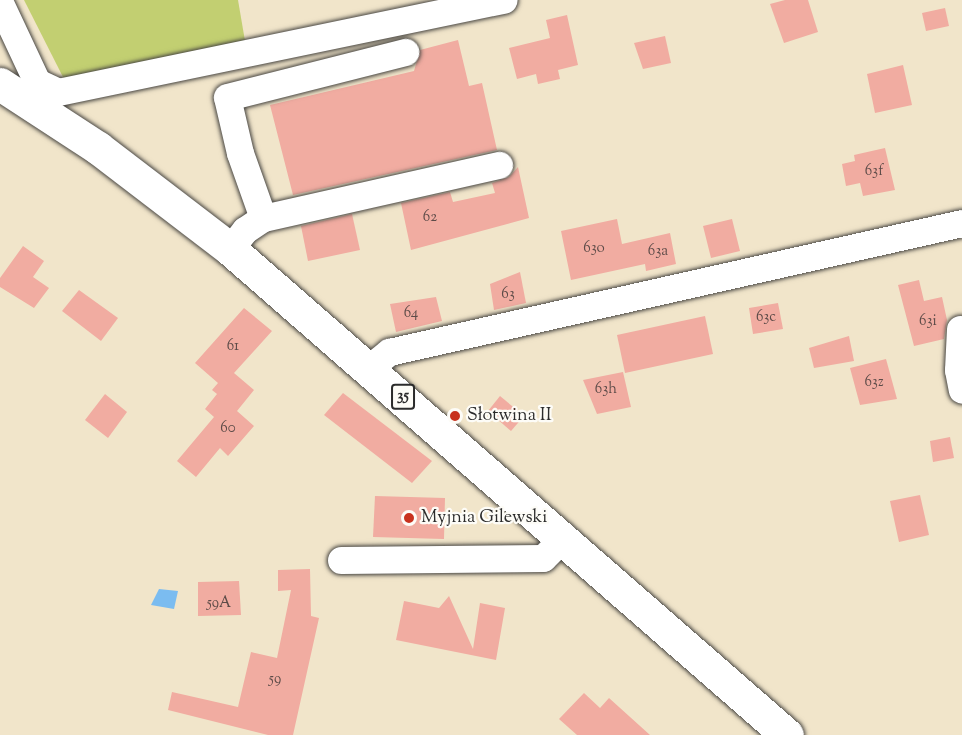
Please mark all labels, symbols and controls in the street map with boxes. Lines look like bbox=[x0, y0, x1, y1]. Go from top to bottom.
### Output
house number: 63f bbox=[865, 163, 883, 181]
house number: 62 bbox=[423, 209, 437, 227]
house number: 63o bbox=[583, 240, 605, 258]
house number: 63a bbox=[648, 243, 668, 261]
house number: 63 bbox=[501, 286, 515, 304]
house number: 64 bbox=[404, 305, 418, 323]
house number: 63c bbox=[756, 309, 776, 327]
house number: 63i bbox=[919, 313, 937, 331]
house number: 61 bbox=[227, 338, 239, 356]
house number: 63z bbox=[864, 374, 884, 392]
house number: 63h bbox=[595, 381, 617, 399]
road number: 35 bbox=[391, 384, 415, 410]
place label: Słotwina II bbox=[467, 405, 552, 427]
marker: Słotwina II bbox=[448, 409, 462, 423]
house number: 60 bbox=[220, 420, 236, 438]
place label: Myjnia Gilewski bbox=[421, 507, 547, 529]
marker: Myjnia Gilewski bbox=[402, 511, 416, 525]
house number: 59A bbox=[207, 595, 231, 613]
house number: 59 bbox=[269, 671, 281, 689]

